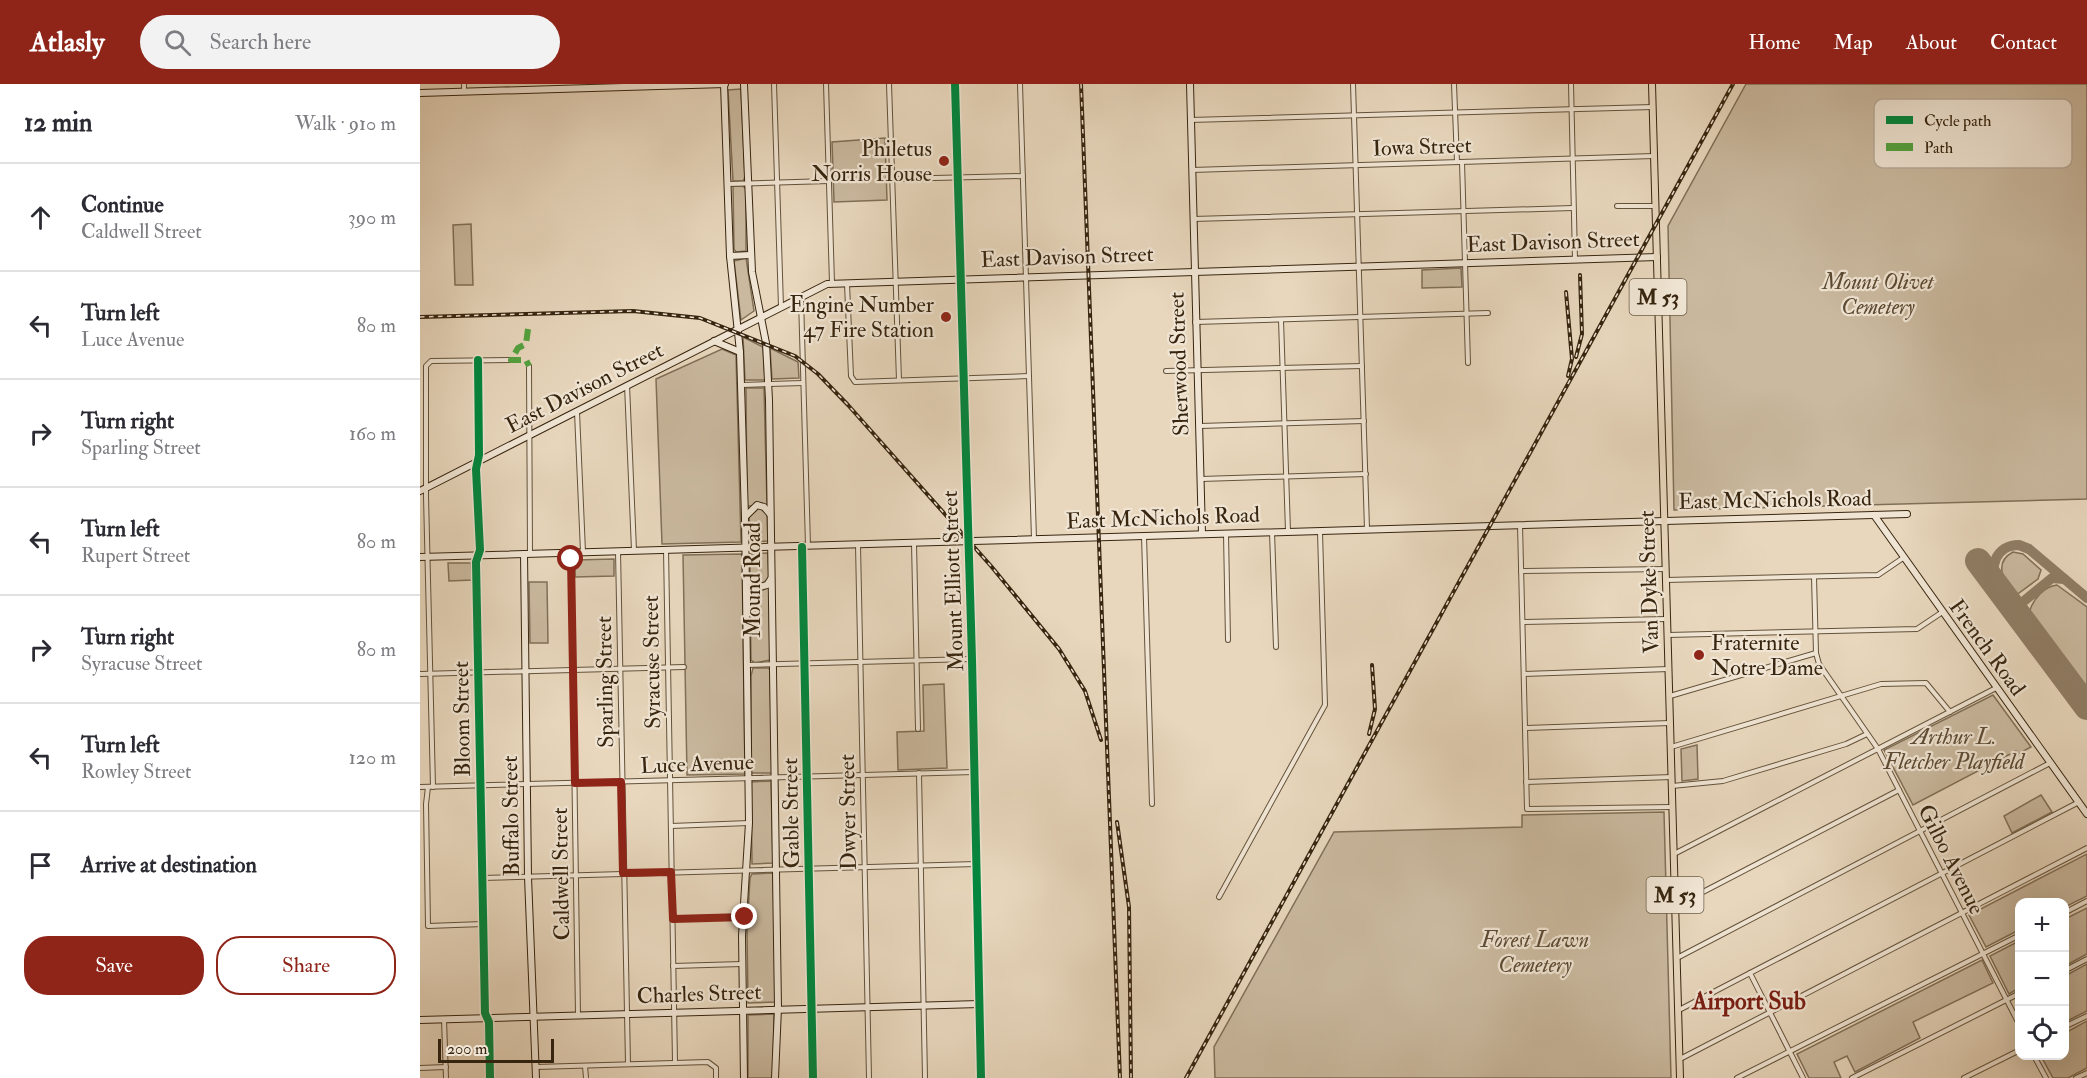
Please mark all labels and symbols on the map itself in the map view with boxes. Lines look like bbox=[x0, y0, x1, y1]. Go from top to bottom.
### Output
legend bbox=[1874, 99, 2072, 168]
text: Cycle path bbox=[1924, 111, 1992, 132]
street label: Iowa Street bbox=[1372, 131, 1472, 163]
place label: Philetus Norris House bbox=[811, 135, 932, 188]
text: Path bbox=[1924, 138, 1954, 158]
marker: Philetus Norris House bbox=[937, 154, 951, 168]
street label: East Davison Street bbox=[1466, 225, 1640, 259]
street label: East Davison Street bbox=[980, 240, 1154, 274]
park label: Mount Olivet Cemetery bbox=[1820, 268, 1935, 321]
road number: M 53 bbox=[1630, 279, 1686, 315]
place label: Engine Number 47 Fire Station bbox=[789, 291, 935, 344]
street label: Sherwood Street bbox=[1162, 291, 1196, 437]
marker: Engine Number 47 Fire Station bbox=[939, 310, 953, 324]
street label: East Davison Street bbox=[501, 336, 668, 440]
street label: East McNichols Road bbox=[1678, 484, 1872, 516]
street label: Mount Elliott Street bbox=[936, 490, 970, 672]
street label: East McNichols Road bbox=[1066, 501, 1261, 535]
street label: Van Dyke Street bbox=[1633, 510, 1665, 654]
street label: Mound Road bbox=[739, 522, 767, 638]
route start bbox=[557, 545, 583, 571]
street label: French Road bbox=[1943, 594, 2032, 702]
street label: Syracuse Street bbox=[637, 595, 667, 729]
street label: Sparling Street bbox=[590, 616, 621, 748]
place label: Fraternite Notre Dame bbox=[1711, 629, 1823, 682]
marker: Fraternite Notre Dame bbox=[1692, 648, 1706, 662]
street label: Bloom Street bbox=[447, 661, 477, 777]
park label: Arthur L. Fletcher Playfield bbox=[1883, 723, 2026, 776]
street label: Luce Avenue bbox=[640, 748, 754, 780]
street label: Dwyer Street bbox=[833, 754, 863, 870]
street label: Buffalo Street bbox=[496, 755, 526, 877]
street label: Gable Street bbox=[776, 757, 806, 869]
street label: Gilbo Avenue bbox=[1911, 800, 1991, 919]
street label: Caldwell Street bbox=[546, 807, 576, 941]
road number: M 53 bbox=[1646, 877, 1704, 913]
route end bbox=[731, 903, 757, 929]
park label: Forest Lawn Cemetery bbox=[1480, 926, 1589, 979]
street label: Charles Street bbox=[636, 978, 762, 1010]
district label: Airport Sub bbox=[1691, 986, 1806, 1017]
scale bar bbox=[438, 1036, 554, 1064]

